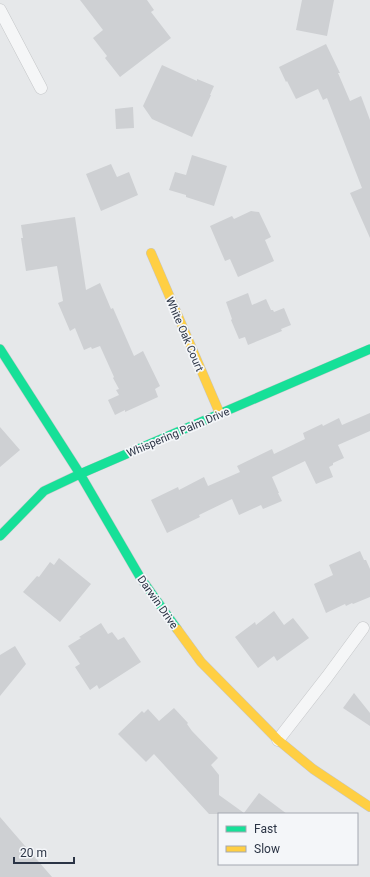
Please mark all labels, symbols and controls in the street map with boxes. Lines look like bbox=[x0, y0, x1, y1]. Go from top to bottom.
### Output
street label: White Oak Court bbox=[163, 295, 206, 374]
street label: Whispering Palm Drive bbox=[125, 405, 232, 460]
street label: Darwin Drive bbox=[135, 573, 181, 631]
legend bbox=[218, 813, 358, 865]
text: Fast bbox=[254, 822, 277, 836]
scale bar bbox=[14, 839, 74, 865]
text: Slow bbox=[254, 842, 280, 856]
text: 20 m bbox=[20, 846, 47, 860]

